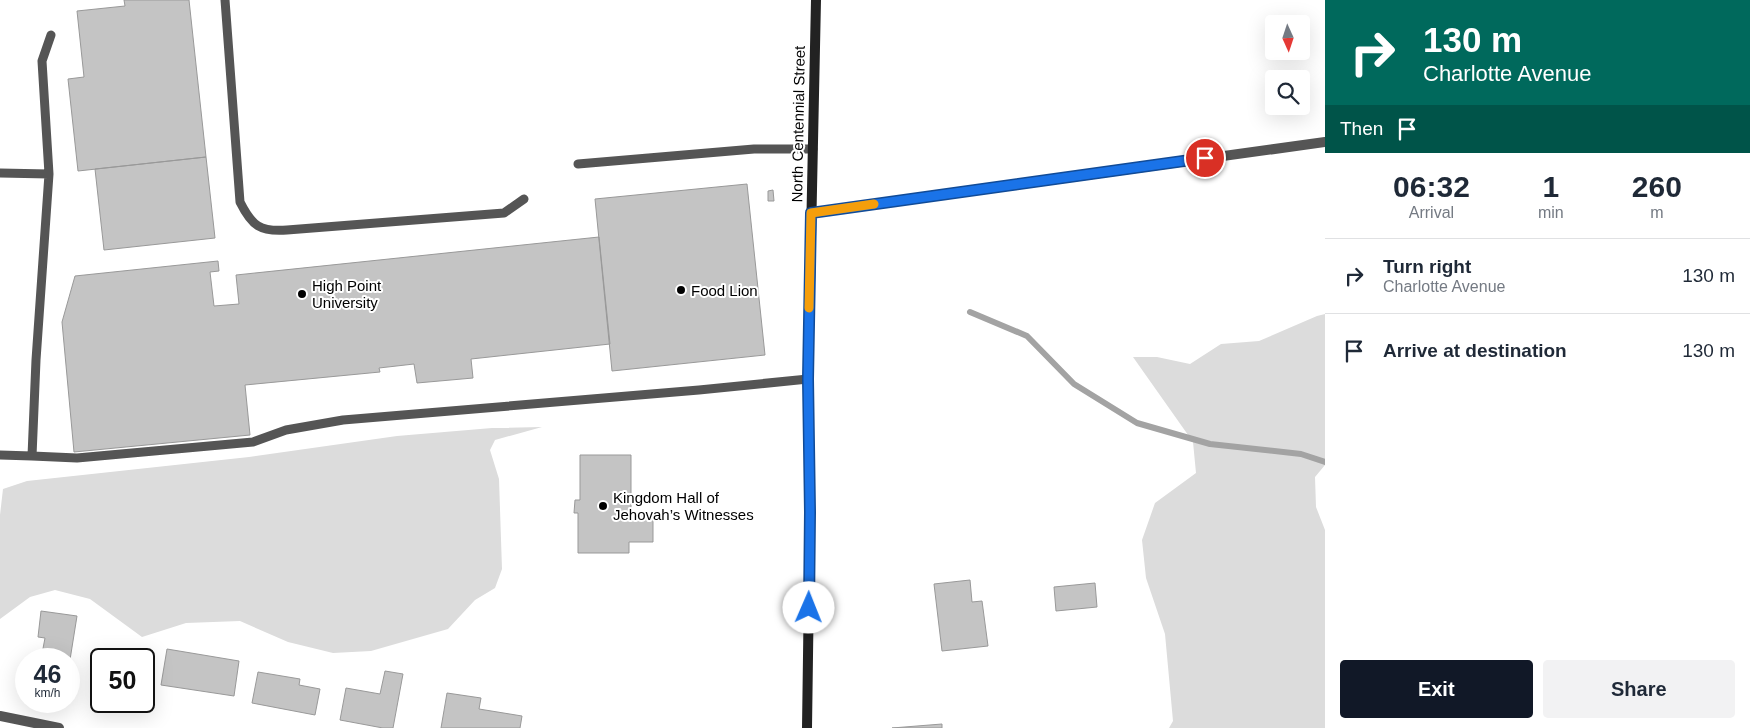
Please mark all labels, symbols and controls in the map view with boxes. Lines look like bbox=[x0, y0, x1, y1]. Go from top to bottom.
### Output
north arrow bbox=[1265, 15, 1310, 60]
map controls bbox=[1265, 15, 1310, 115]
icon: right bbox=[1340, 20, 1405, 85]
text: 130 m bbox=[1423, 20, 1522, 59]
street label: North Centennial Street bbox=[788, 45, 808, 203]
text: Charlotte Avenue bbox=[1423, 61, 1591, 86]
button: search bbox=[1265, 70, 1310, 115]
icon: arrive bbox=[1393, 115, 1421, 143]
text: Then bbox=[1340, 118, 1383, 139]
pin bbox=[1184, 137, 1226, 179]
icon: arrive bbox=[1191, 144, 1219, 172]
text: 06:32 bbox=[1393, 170, 1470, 203]
text: 1 bbox=[1542, 170, 1559, 203]
text: 260 bbox=[1632, 170, 1682, 203]
text: Arrival bbox=[1409, 204, 1454, 221]
text: min bbox=[1538, 204, 1564, 221]
text: m bbox=[1650, 204, 1663, 221]
text: Turn right bbox=[1383, 256, 1471, 277]
icon: right bbox=[1340, 262, 1368, 290]
text: 130 m bbox=[1682, 265, 1735, 286]
place label: High Point University bbox=[312, 277, 382, 311]
text: Charlotte Avenue bbox=[1383, 278, 1505, 295]
place label: Food Lion bbox=[691, 282, 758, 299]
marker: Food Lion bbox=[675, 284, 687, 296]
marker: High Point University bbox=[296, 288, 308, 300]
icon: arrive bbox=[1340, 337, 1368, 365]
text: Arrive at destination bbox=[1383, 340, 1567, 361]
text: 130 m bbox=[1682, 340, 1735, 361]
place label: Kingdom Hall of Jehovah’s Witnesses bbox=[613, 489, 754, 523]
marker: Kingdom Hall of Jehovah’s Witnesses bbox=[597, 500, 609, 512]
position arrow bbox=[782, 581, 834, 633]
speed limit sign: 50 bbox=[90, 648, 155, 713]
text: 46 bbox=[34, 660, 61, 688]
button: Exit bbox=[1340, 660, 1533, 718]
button: Share bbox=[1543, 660, 1735, 718]
text: km/h bbox=[34, 686, 61, 700]

